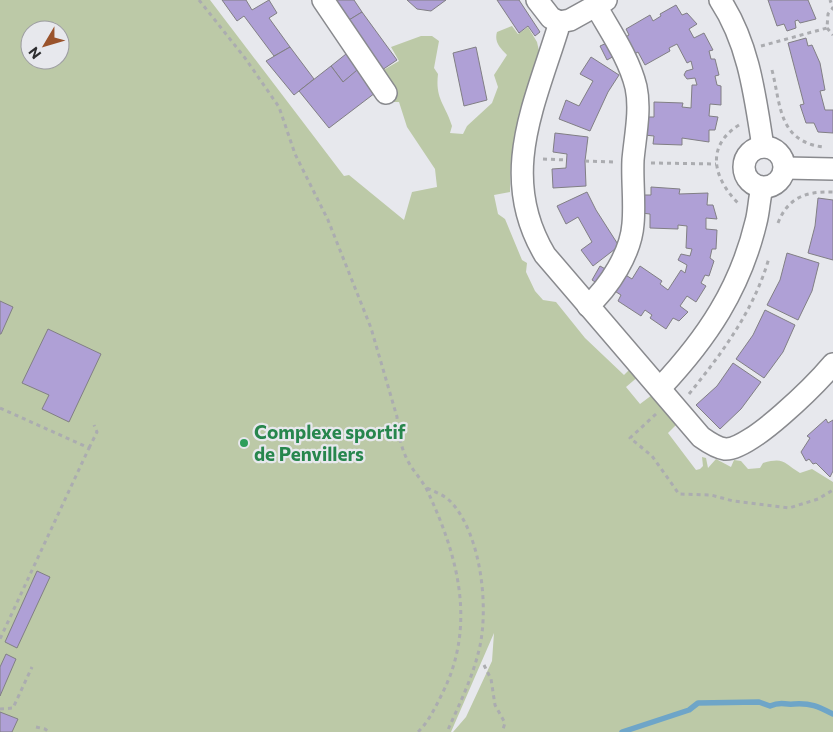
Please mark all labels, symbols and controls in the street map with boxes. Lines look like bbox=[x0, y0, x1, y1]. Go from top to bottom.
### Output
north arrow bbox=[20, 20, 70, 70]
text: N bbox=[24, 44, 44, 63]
place label: Complexe sportif de Penvillers bbox=[254, 420, 406, 465]
marker: Complexe sportif de Penvillers bbox=[238, 437, 250, 449]

